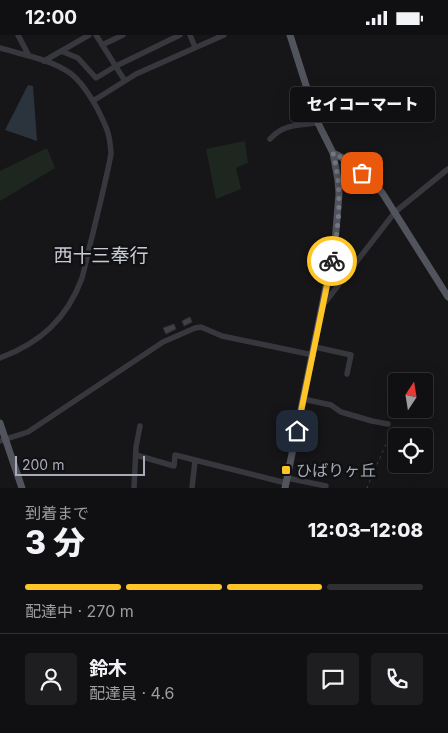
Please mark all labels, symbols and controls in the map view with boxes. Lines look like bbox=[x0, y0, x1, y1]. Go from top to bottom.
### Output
text: 12:00 bbox=[25, 6, 77, 29]
callout: セイコーマート bbox=[290, 88, 434, 123]
text: セイコーマート bbox=[306, 94, 419, 114]
pin bbox=[341, 152, 383, 194]
icon: bag bbox=[348, 159, 376, 187]
courier bbox=[307, 236, 357, 286]
district label: 西十三奉行 bbox=[53, 244, 149, 267]
icon: bike bbox=[318, 247, 346, 275]
north arrow bbox=[388, 373, 432, 417]
map controls bbox=[388, 373, 433, 473]
pin bbox=[276, 410, 318, 452]
icon: home bbox=[283, 417, 311, 445]
button: locate bbox=[388, 428, 433, 473]
scale bar bbox=[15, 453, 145, 476]
text: 200 m bbox=[22, 456, 64, 473]
place label: ひばりヶ丘 bbox=[296, 460, 376, 480]
marker: ひばりヶ丘 bbox=[280, 464, 292, 476]
text: 到着まで bbox=[25, 503, 89, 523]
text: 12:03–12:08 bbox=[308, 519, 423, 542]
text: 3 分 bbox=[25, 523, 85, 562]
text: 配達中 · 270 m bbox=[25, 601, 134, 621]
button: person bbox=[25, 653, 77, 705]
button: chat bbox=[307, 653, 359, 705]
button: phone bbox=[371, 653, 423, 705]
text: 鈴木 bbox=[89, 657, 127, 680]
text: 配達員 · 4.6 bbox=[89, 683, 175, 703]

